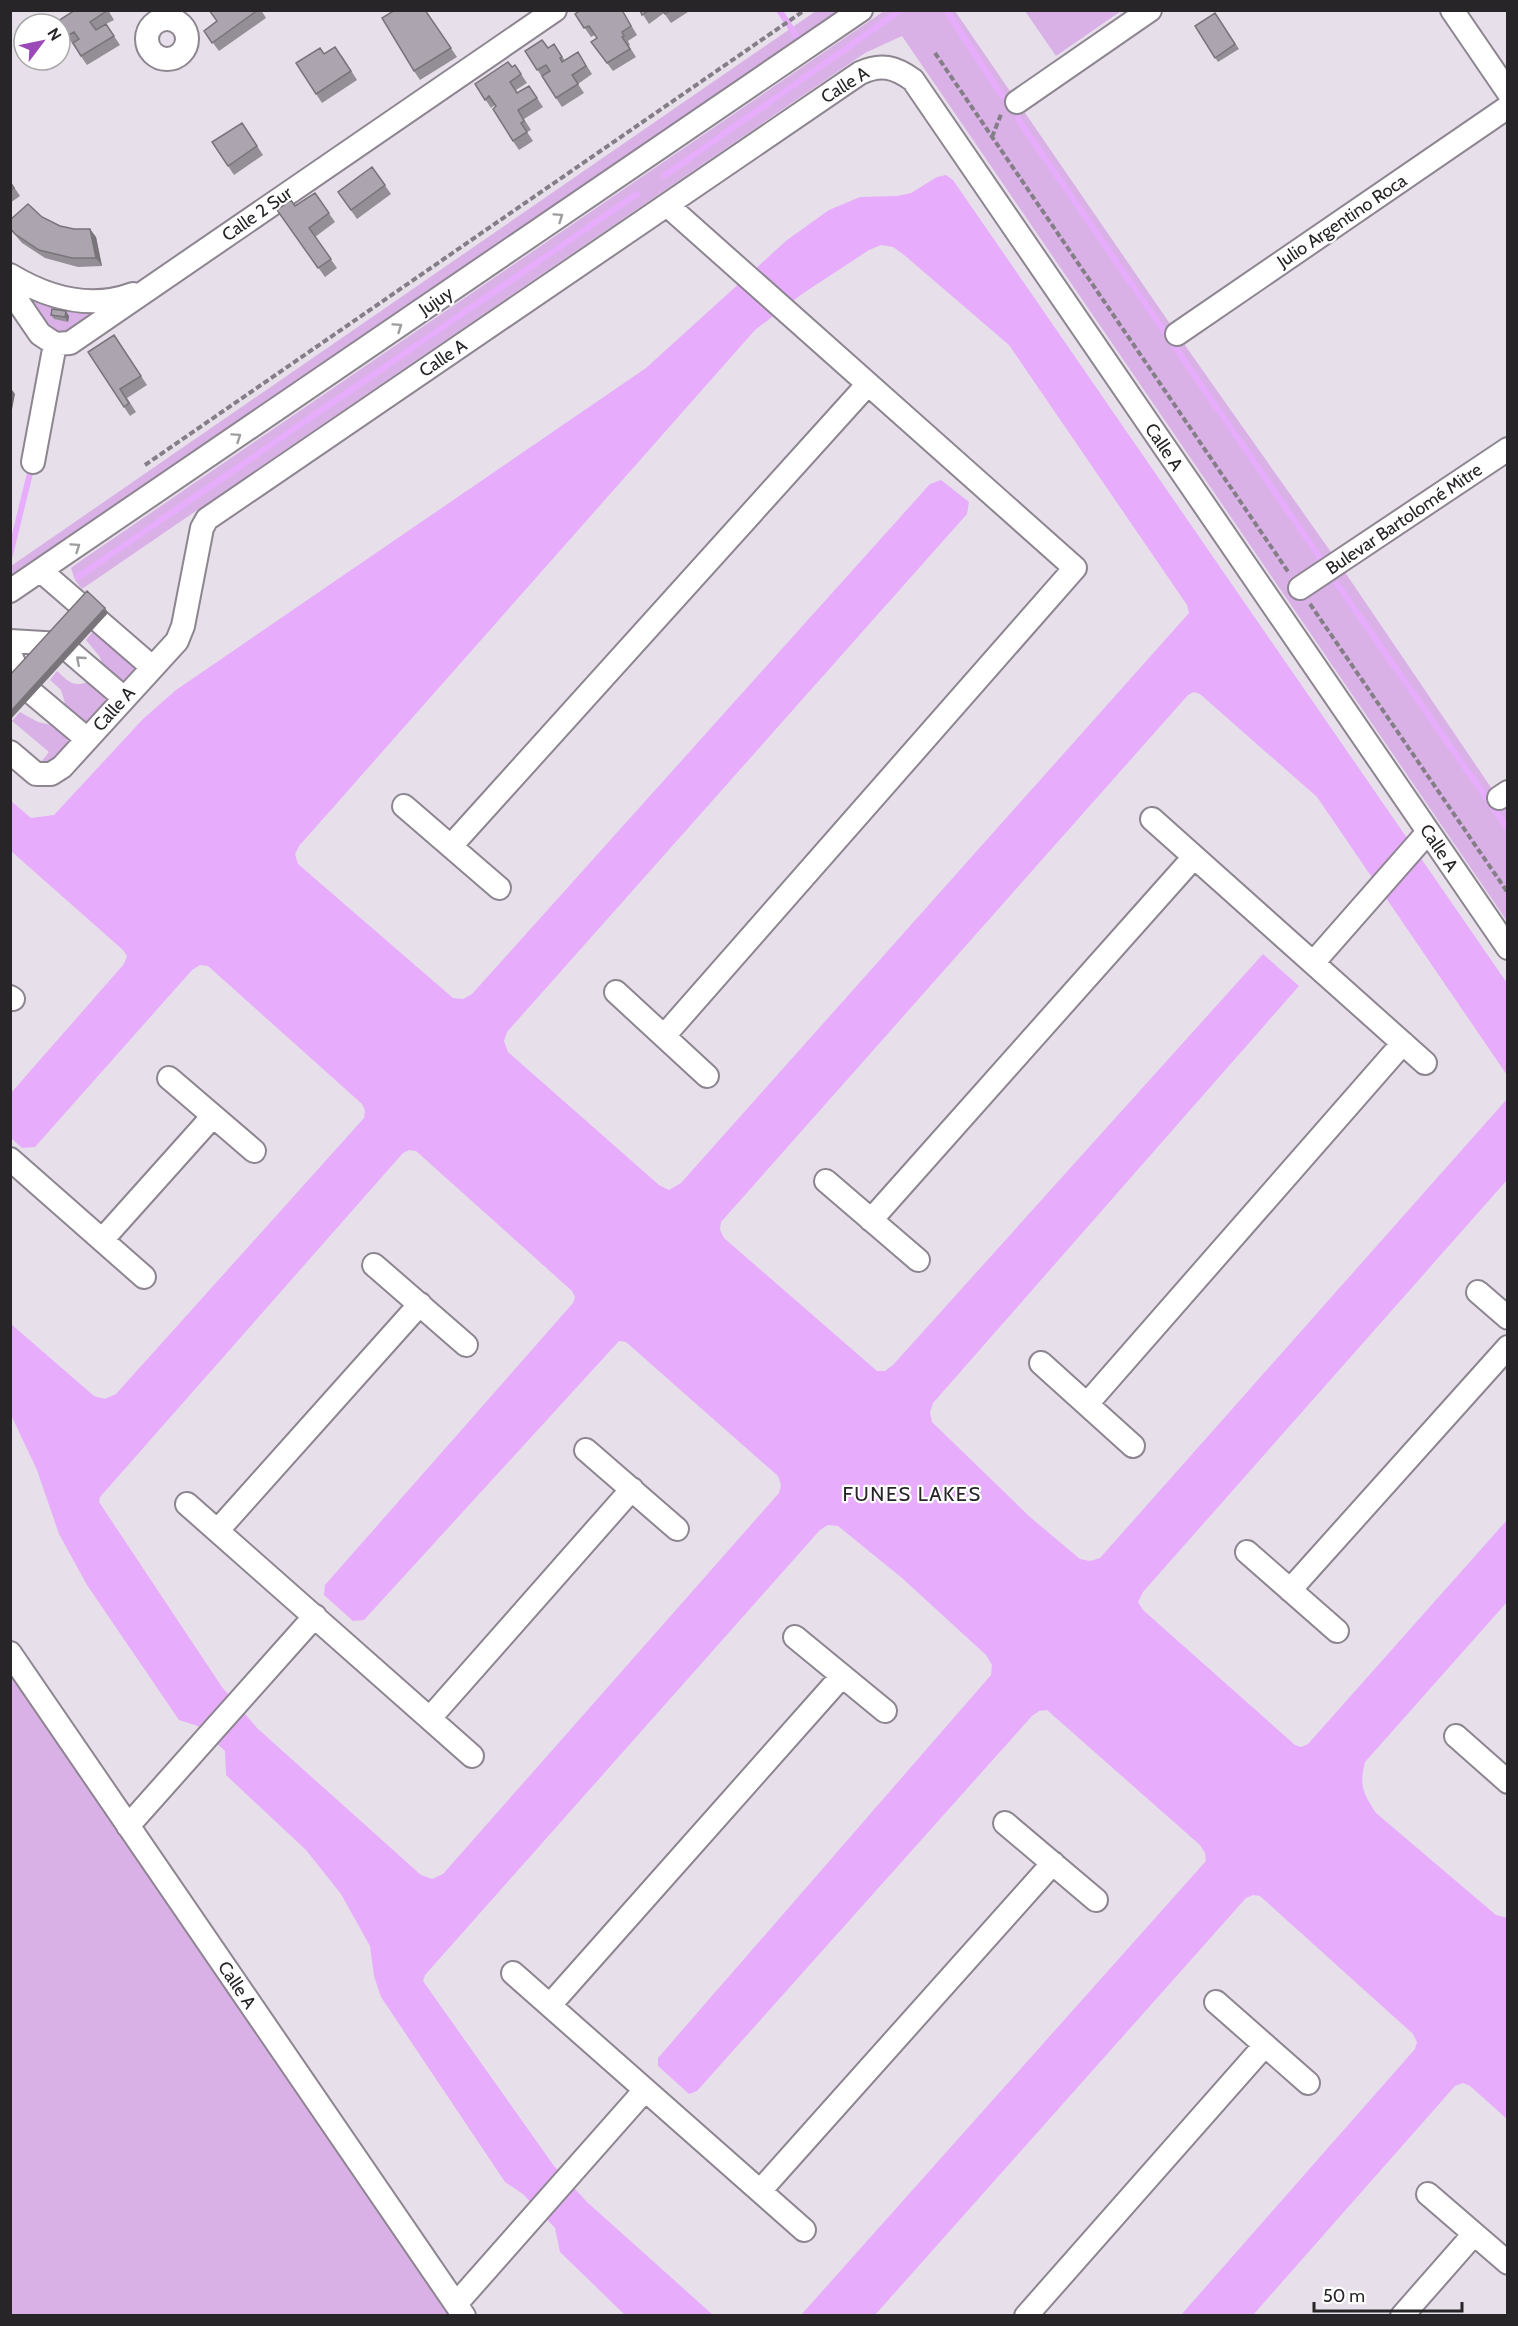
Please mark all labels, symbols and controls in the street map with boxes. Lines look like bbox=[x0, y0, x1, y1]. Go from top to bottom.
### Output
north arrow bbox=[12, 12, 72, 72]
text: N bbox=[43, 24, 65, 44]
street label: Calle A bbox=[817, 62, 873, 108]
street label: Julio Argentino Roca bbox=[1272, 169, 1411, 273]
street label: Calle 2 Sur bbox=[218, 182, 296, 246]
one-way arrow bbox=[553, 213, 564, 224]
street label: Jujuy bbox=[414, 282, 457, 321]
one-way arrow bbox=[392, 323, 403, 334]
street label: Calle A bbox=[415, 334, 471, 382]
street label: Calle A bbox=[1140, 419, 1188, 475]
one-way arrow bbox=[231, 433, 242, 444]
street label: Bulevar Bartolomé Mitre bbox=[1322, 459, 1486, 579]
one-way arrow bbox=[70, 543, 81, 554]
one-way arrow bbox=[76, 656, 86, 667]
street label: Calle A bbox=[88, 682, 140, 736]
street label: Calle A bbox=[1415, 820, 1463, 876]
district label: FUNES LAKES bbox=[842, 1482, 982, 1506]
street label: Calle A bbox=[213, 1957, 261, 2013]
scale bar bbox=[1314, 2275, 1462, 2313]
text: 50 m bbox=[1323, 2285, 1365, 2307]

